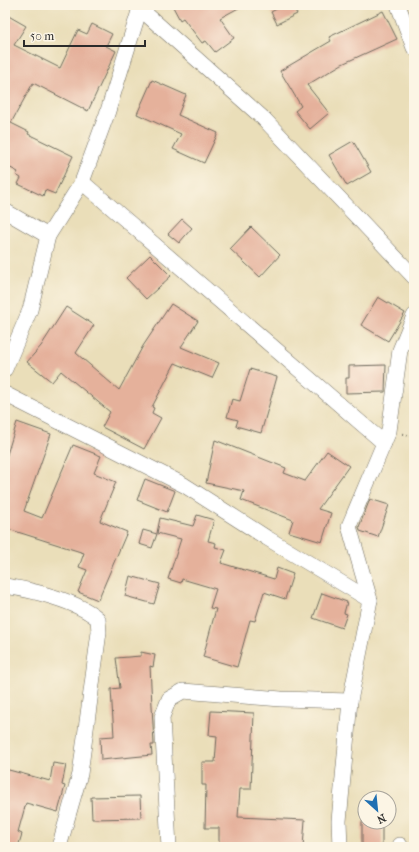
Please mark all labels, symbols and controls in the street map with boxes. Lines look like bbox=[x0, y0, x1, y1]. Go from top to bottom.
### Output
scale bar bbox=[24, 22, 145, 48]
text: 50 m bbox=[30, 29, 54, 43]
north arrow bbox=[357, 790, 397, 830]
text: N bbox=[374, 811, 388, 826]

